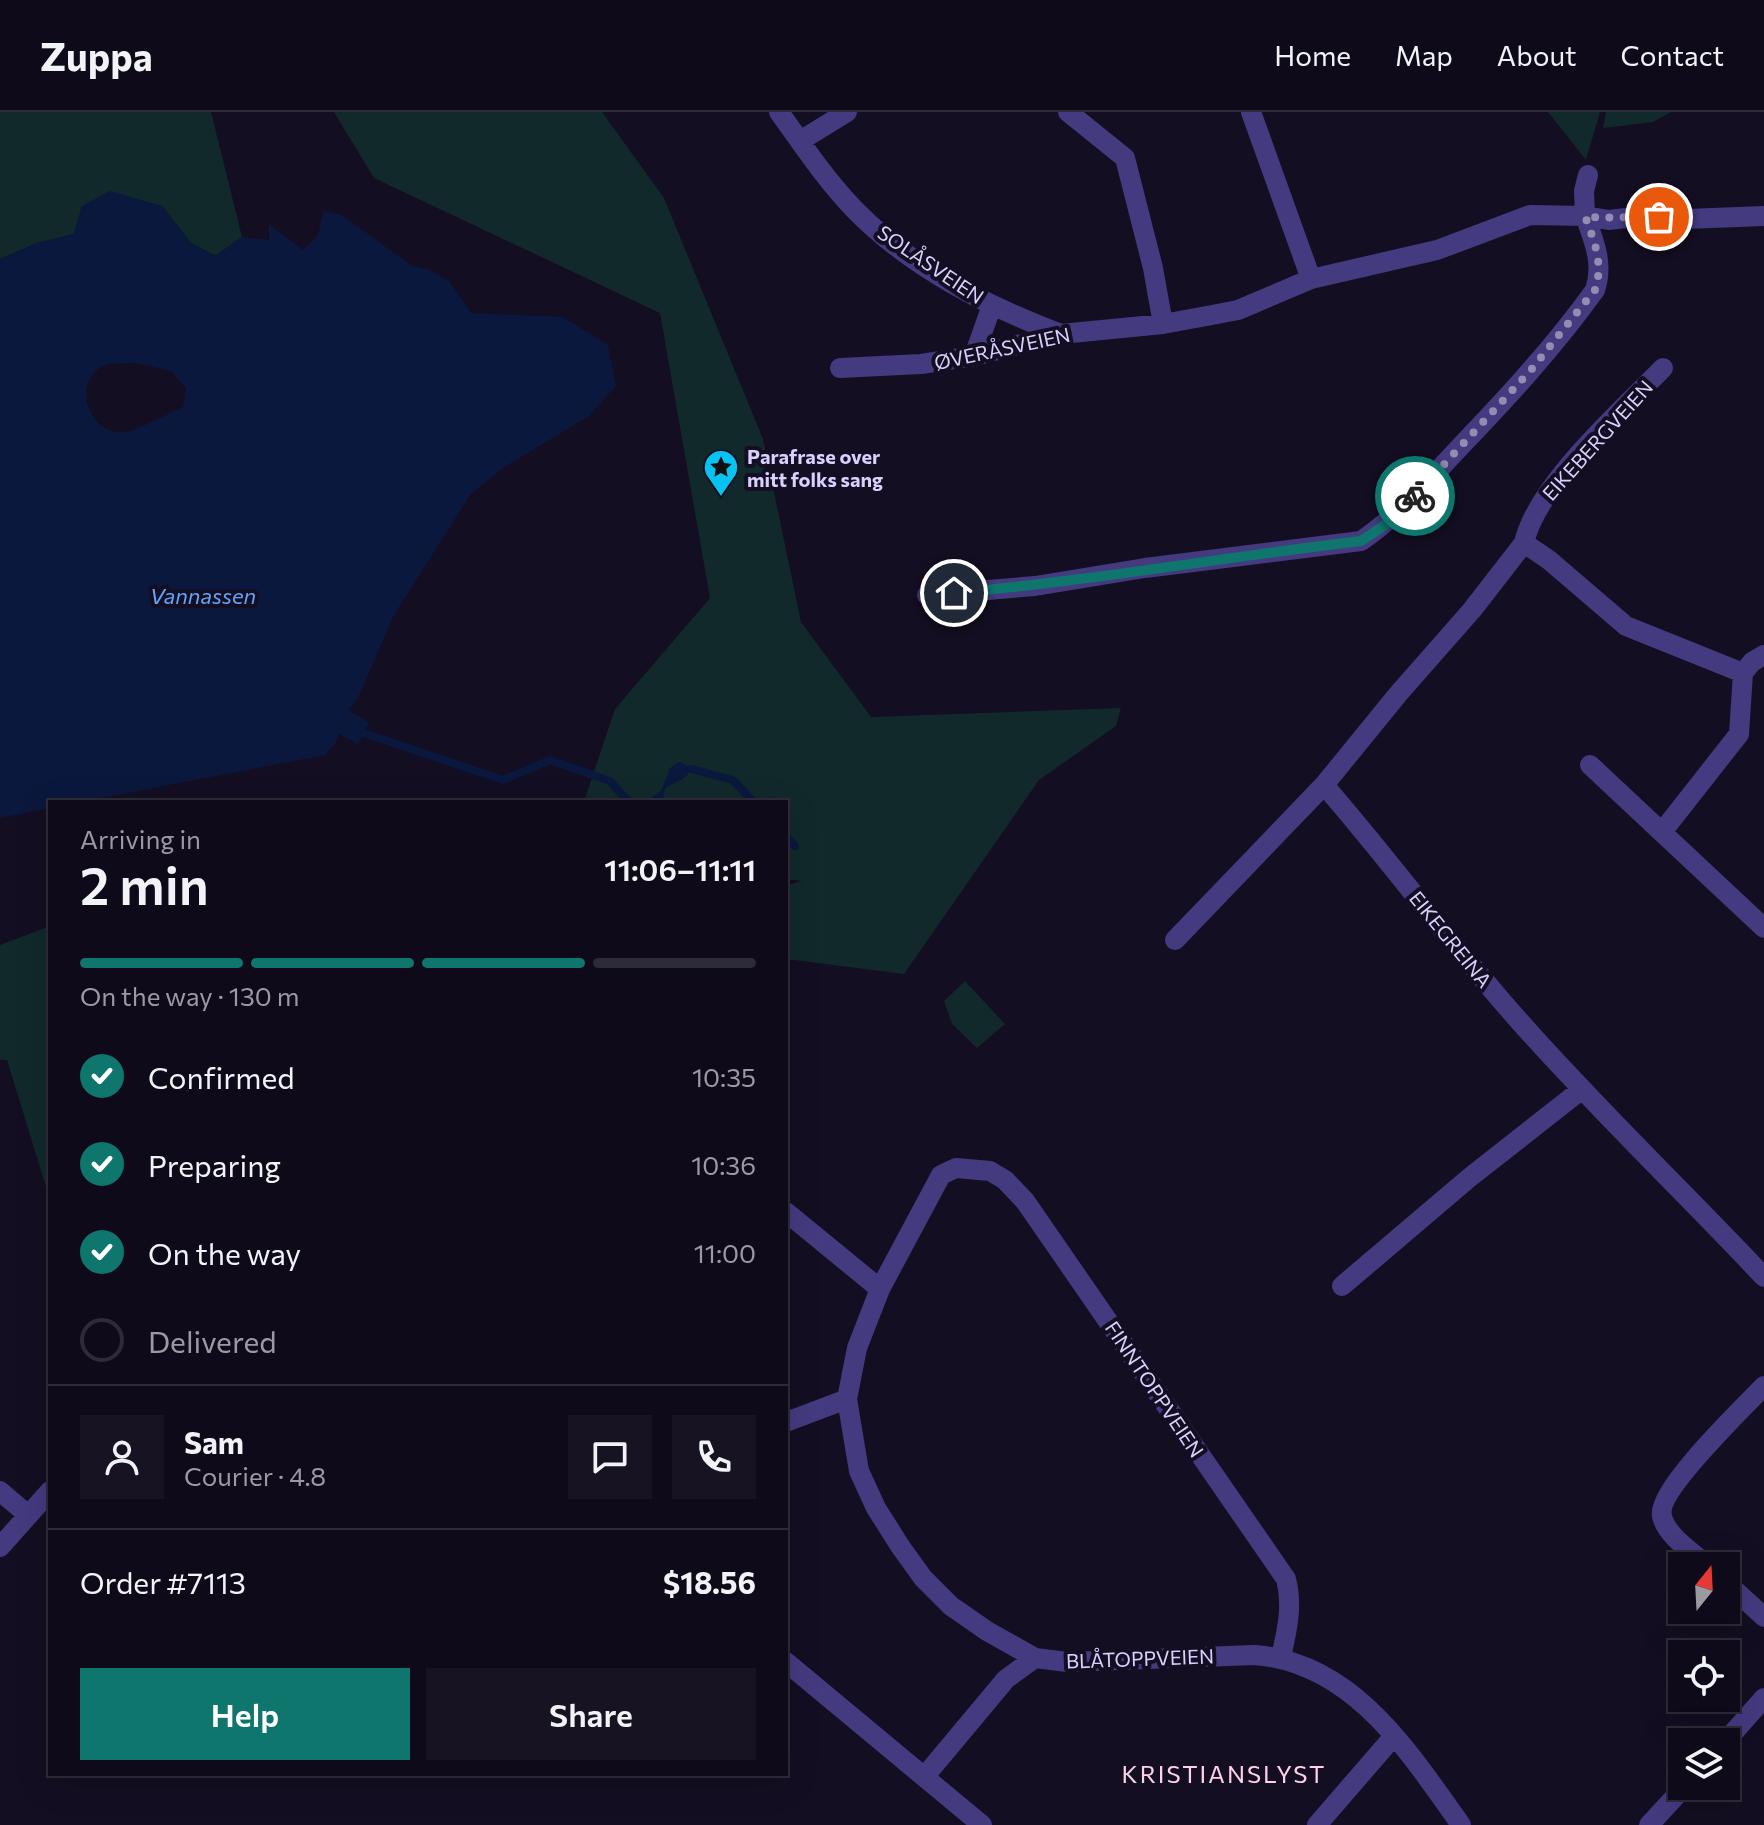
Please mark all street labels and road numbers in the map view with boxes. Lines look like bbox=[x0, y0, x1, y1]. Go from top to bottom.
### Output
street label: SOLÅSVEIEN bbox=[873, 220, 989, 308]
street label: ØVERÅSVEIEN bbox=[932, 322, 1072, 374]
street label: EIKEBERGVEIEN bbox=[1537, 375, 1657, 505]
street label: EIKEGREINA bbox=[1405, 886, 1497, 992]
street label: FINNTOPPVEIEN bbox=[1101, 1316, 1209, 1462]
street label: BLÅTOPPVEIEN bbox=[1066, 1643, 1214, 1673]

